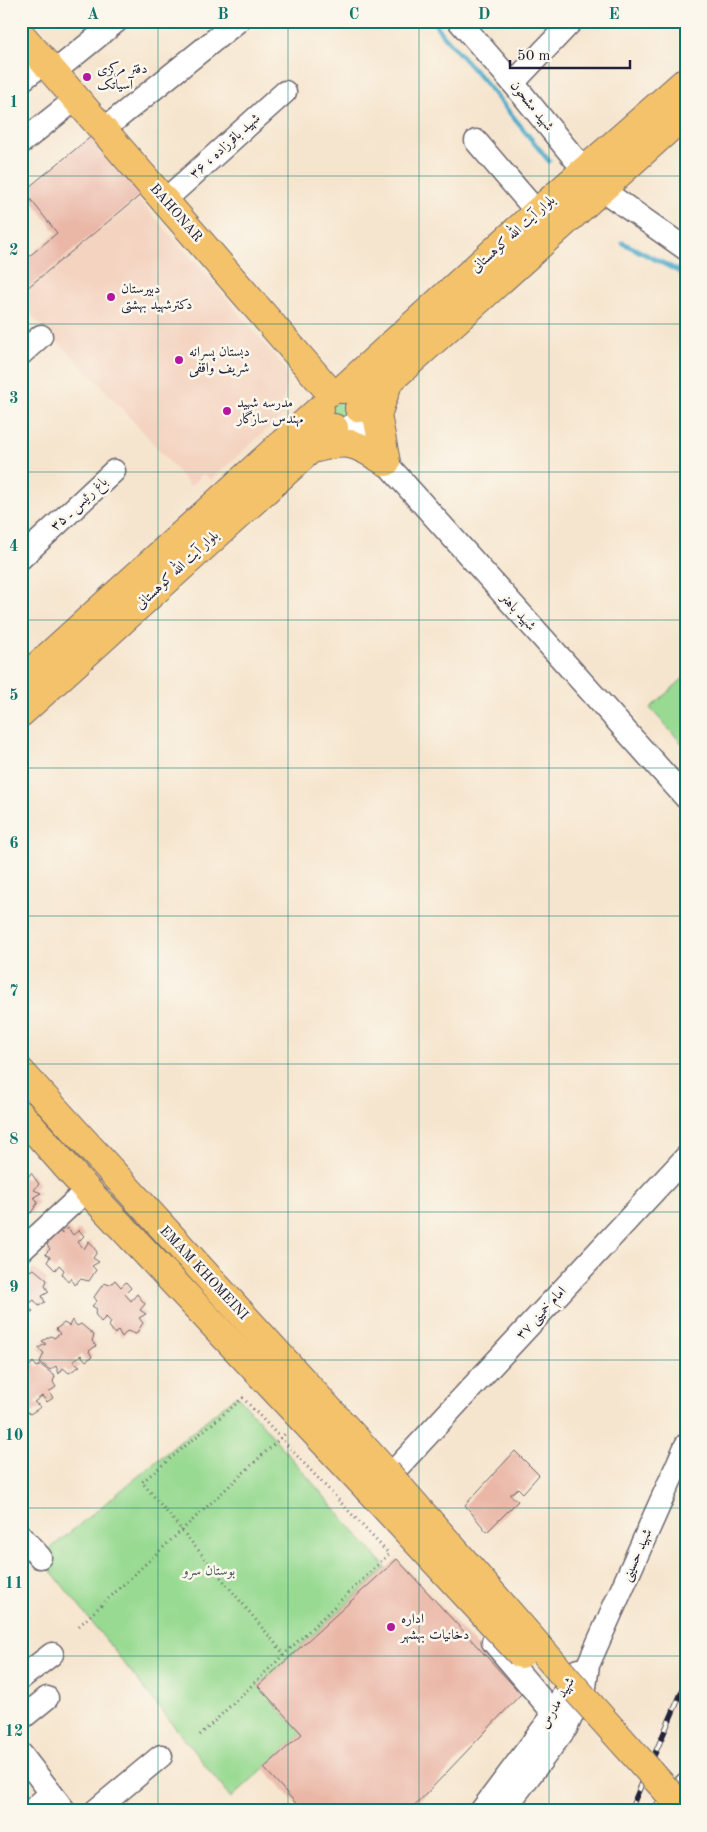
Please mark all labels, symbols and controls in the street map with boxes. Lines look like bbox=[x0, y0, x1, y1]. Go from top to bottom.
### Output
text: A bbox=[87, 7, 99, 23]
text: B bbox=[217, 7, 229, 23]
text: C bbox=[349, 7, 359, 23]
text: D bbox=[478, 7, 490, 23]
text: E bbox=[608, 7, 620, 23]
scale bar bbox=[510, 38, 630, 70]
text: 50 m bbox=[517, 49, 551, 64]
place label: دفتر مرکزی آسیاتک bbox=[97, 61, 148, 93]
marker: دفتر مرکزی آسیاتک bbox=[81, 71, 93, 83]
street label: شهید مشحون bbox=[506, 78, 556, 135]
text: 1 bbox=[9, 95, 19, 111]
street label: شهید باقرزاده ، ۳۶ bbox=[187, 111, 264, 183]
street label: BAHONAR bbox=[147, 181, 205, 245]
street label: بلوار آیت الله کوهستانی bbox=[465, 189, 559, 276]
text: 2 bbox=[9, 243, 19, 259]
place label: دبیرستان دکترشهید بهشتی bbox=[121, 282, 192, 314]
marker: دبیرستان دکترشهید بهشتی bbox=[105, 291, 117, 303]
place label: دبستان پسرانه شریف واقفی bbox=[189, 345, 250, 378]
marker: دبستان پسرانه شریف واقفی bbox=[173, 354, 185, 366]
text: 3 bbox=[9, 391, 19, 407]
place label: مدرسه شهید مهندس سازگار bbox=[235, 396, 303, 428]
marker: مدرسه شهید مهندس سازگار bbox=[221, 405, 233, 417]
street label: باغ رئیس ـ ۳۵ bbox=[48, 474, 113, 536]
street label: بلوار آیت الله کوهستانی bbox=[129, 524, 222, 613]
text: 4 bbox=[9, 539, 19, 555]
street label: شهید باهنر bbox=[495, 589, 538, 635]
text: 5 bbox=[9, 688, 19, 704]
text: 6 bbox=[9, 836, 19, 852]
text: 7 bbox=[9, 984, 19, 1000]
text: 8 bbox=[9, 1132, 19, 1148]
street label: EMAM KHOMEINI bbox=[157, 1223, 251, 1323]
text: 9 bbox=[9, 1280, 19, 1296]
street label: امام خمینی ۳۷ bbox=[513, 1284, 572, 1345]
text: 10 bbox=[5, 1428, 23, 1444]
street label: شهید حسینی bbox=[619, 1526, 657, 1584]
park label: بوستان سرو bbox=[181, 1564, 235, 1580]
text: 11 bbox=[5, 1576, 23, 1592]
place label: اداره دخانیات بهشهر bbox=[399, 1612, 469, 1644]
marker: اداره دخانیات بهشهر bbox=[385, 1621, 397, 1633]
street label: شهید مدرس bbox=[537, 1675, 579, 1732]
text: 12 bbox=[5, 1724, 23, 1740]

